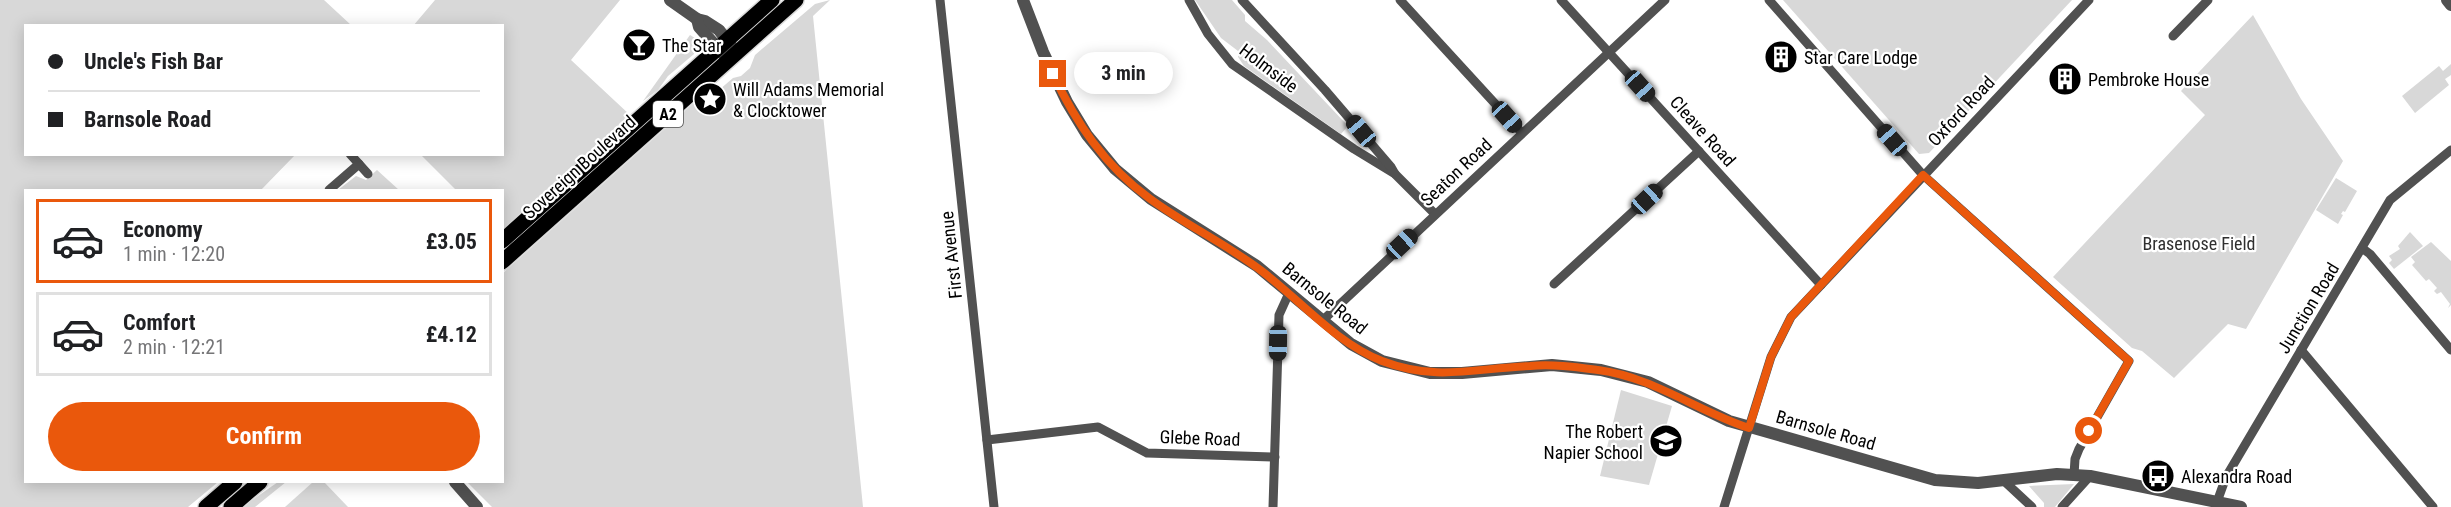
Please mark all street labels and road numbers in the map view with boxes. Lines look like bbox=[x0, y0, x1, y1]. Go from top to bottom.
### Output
street label: Holmside bbox=[1236, 39, 1302, 97]
street label: Oxford Road bbox=[1923, 72, 1999, 150]
street label: Cleave Road bbox=[1666, 91, 1740, 171]
road number: A2 bbox=[653, 101, 683, 127]
street label: Sovereign Boulevard bbox=[518, 111, 640, 223]
street label: Seaton Road bbox=[1416, 134, 1496, 210]
street label: First Avenue bbox=[936, 210, 966, 300]
street label: Barnsole Road bbox=[1278, 258, 1372, 338]
street label: Junction Road bbox=[2273, 259, 2343, 357]
street label: Barnsole Road bbox=[1774, 406, 1878, 454]
street label: Glebe Road bbox=[1159, 426, 1241, 450]

